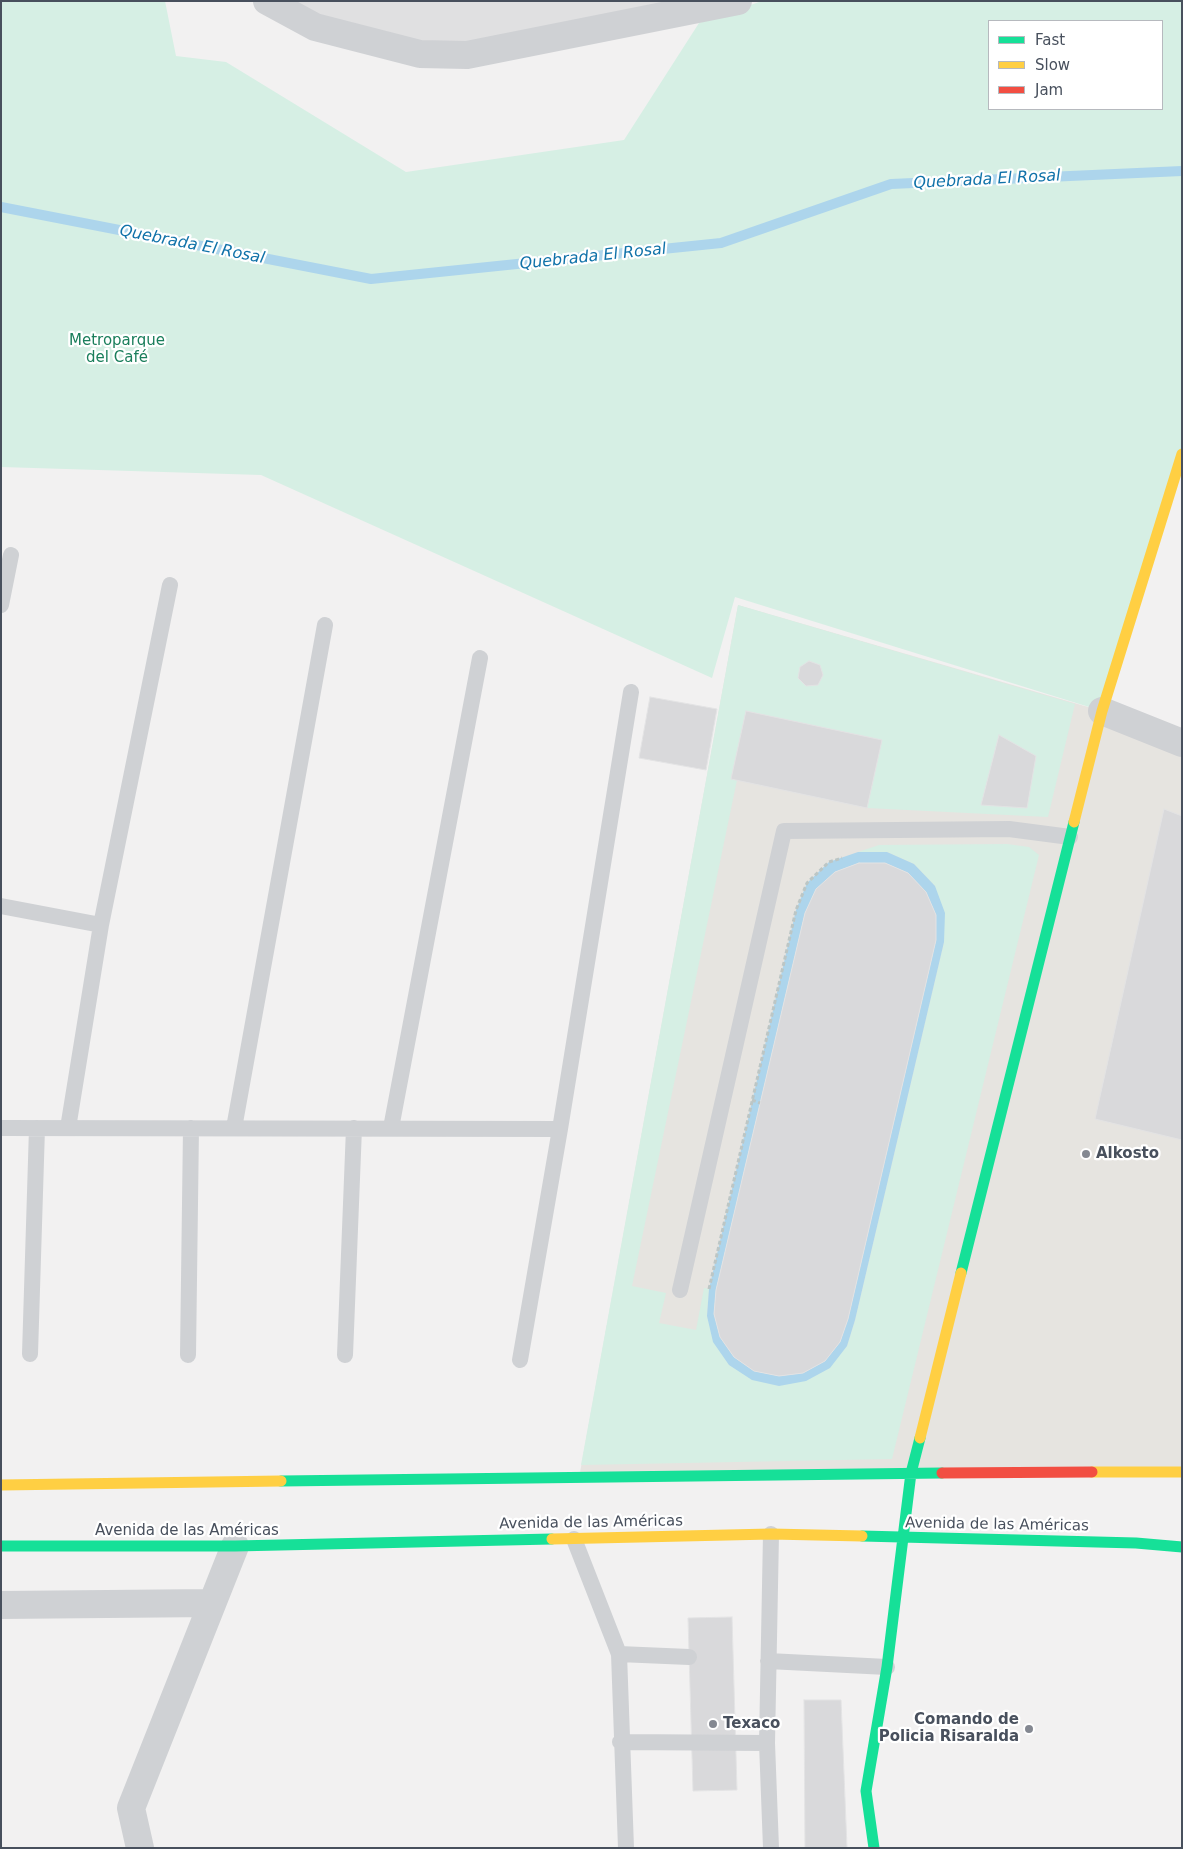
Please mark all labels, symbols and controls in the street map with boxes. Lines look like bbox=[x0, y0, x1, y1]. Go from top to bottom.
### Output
legend bbox=[988, 20, 1163, 110]
text: Fast bbox=[1035, 31, 1065, 49]
text: Slow bbox=[1035, 56, 1070, 74]
text: Jam bbox=[1035, 81, 1063, 99]
water label: Quebrada El Rosal bbox=[913, 167, 1061, 193]
water label: Quebrada El Rosal bbox=[118, 222, 266, 268]
water label: Quebrada El Rosal bbox=[519, 240, 667, 274]
park label: Metroparque del Café bbox=[69, 332, 165, 367]
place label: Alkosto bbox=[1096, 1145, 1159, 1163]
marker: Alkosto bbox=[1080, 1148, 1092, 1160]
street label: Avenida de las Américas bbox=[499, 1512, 683, 1534]
street label: Avenida de las Américas bbox=[905, 1514, 1089, 1536]
street label: Avenida de las Américas bbox=[95, 1522, 279, 1540]
place label: Comando de Policia Risaralda bbox=[879, 1711, 1019, 1746]
place label: Texaco bbox=[723, 1715, 780, 1733]
marker: Texaco bbox=[707, 1718, 719, 1730]
marker: Comando de Policia Risaralda bbox=[1023, 1723, 1035, 1735]

